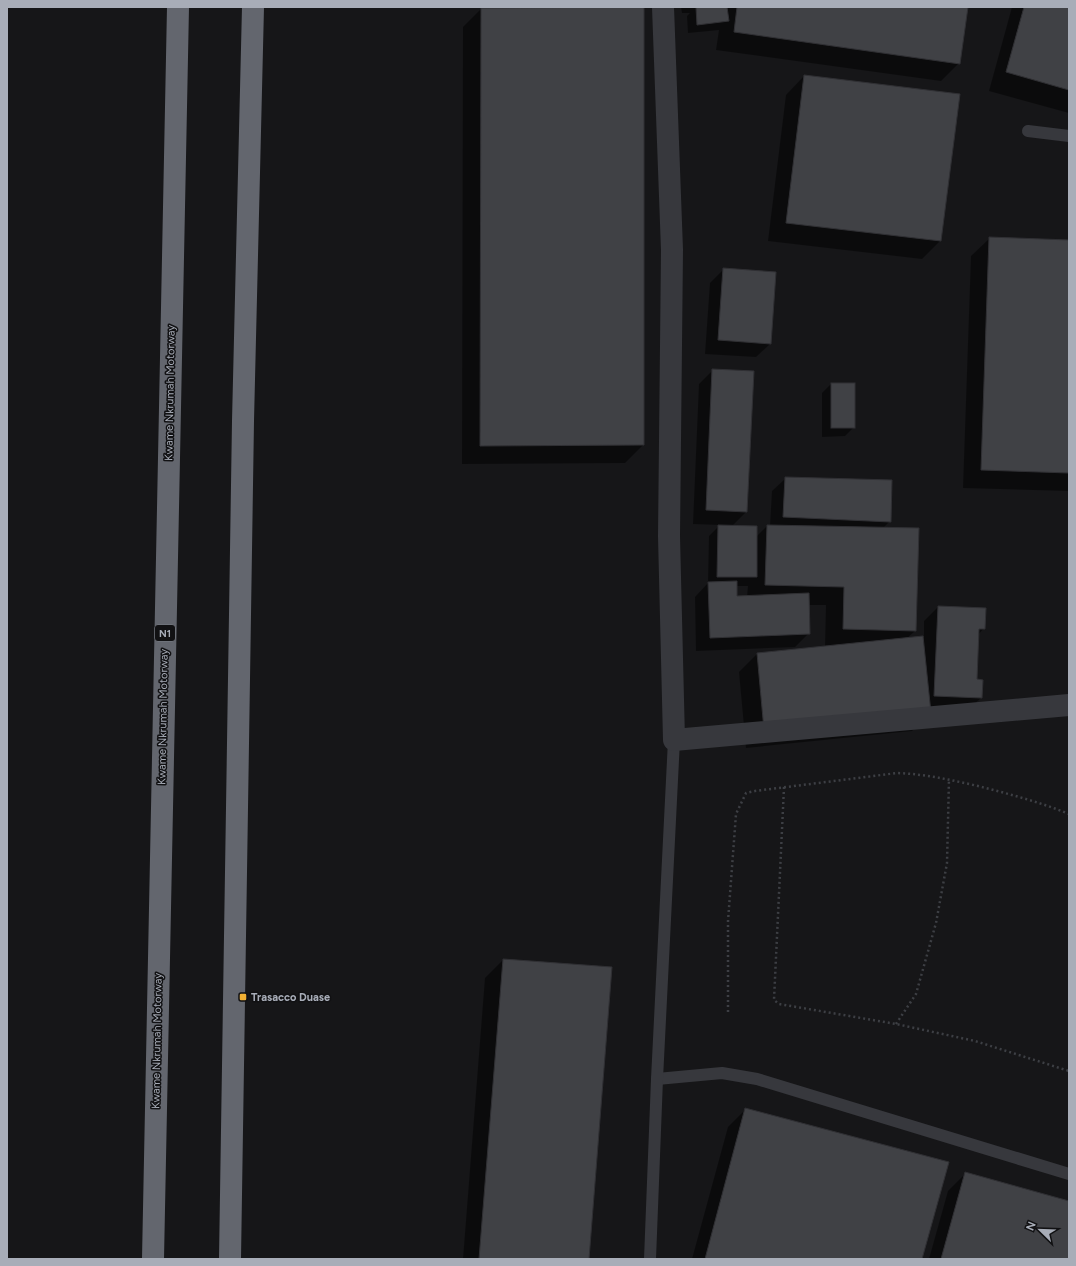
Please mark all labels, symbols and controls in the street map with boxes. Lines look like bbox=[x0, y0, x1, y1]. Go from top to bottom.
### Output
street label: Kwame Nkrumah Motorway bbox=[162, 325, 178, 461]
road number: N1 bbox=[155, 625, 175, 641]
street label: Kwame Nkrumah Motorway bbox=[155, 649, 171, 785]
street label: Kwame Nkrumah Motorway bbox=[149, 973, 165, 1109]
place label: Trasacco Duase bbox=[251, 991, 330, 1004]
marker: Trasacco Duase bbox=[238, 992, 248, 1002]
north arrow bbox=[1020, 1210, 1060, 1250]
text: N bbox=[1024, 1220, 1039, 1233]

